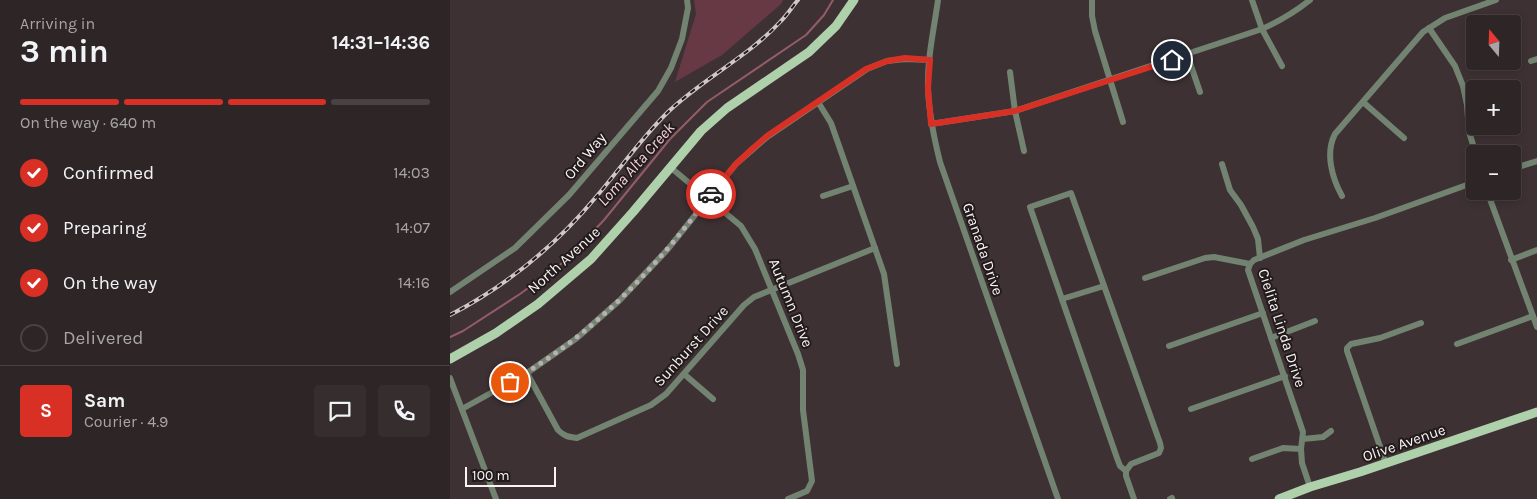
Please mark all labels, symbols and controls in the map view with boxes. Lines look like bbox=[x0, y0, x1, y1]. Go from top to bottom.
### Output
text: Arriving in bbox=[20, 14, 95, 33]
north arrow bbox=[1466, 15, 1521, 70]
map controls bbox=[1466, 15, 1521, 200]
text: 14:31–14:36 bbox=[332, 32, 430, 54]
text: 3 min bbox=[20, 33, 109, 70]
pin bbox=[1151, 39, 1193, 81]
icon: home bbox=[1158, 46, 1186, 74]
button: + bbox=[1466, 80, 1521, 135]
text: On the way · 640 m bbox=[20, 113, 156, 132]
water label: Loma Alta Creek bbox=[593, 118, 679, 210]
street label: Ord Way bbox=[560, 129, 610, 183]
button: − bbox=[1466, 145, 1521, 200]
icon: check bbox=[20, 159, 48, 187]
text: Confirmed bbox=[63, 162, 154, 184]
text: 14:03 bbox=[393, 163, 430, 182]
courier bbox=[686, 169, 736, 219]
icon: car bbox=[697, 180, 725, 208]
street label: Granada Drive bbox=[959, 201, 1007, 297]
icon: check bbox=[20, 214, 48, 242]
text: Preparing bbox=[63, 217, 146, 239]
text: 14:07 bbox=[395, 218, 430, 237]
street label: North Avenue bbox=[524, 223, 604, 297]
street label: Autumn Drive bbox=[765, 256, 817, 350]
street label: Cielita Linda Drive bbox=[1254, 266, 1310, 390]
icon: check bbox=[20, 269, 48, 297]
text: On the way bbox=[63, 272, 157, 294]
text: 14:16 bbox=[398, 273, 430, 292]
street label: Sunburst Drive bbox=[650, 302, 732, 390]
text: Delivered bbox=[63, 327, 143, 349]
pin bbox=[489, 361, 531, 403]
icon: bag bbox=[496, 368, 524, 396]
button: chat bbox=[314, 385, 366, 437]
button: phone bbox=[378, 385, 430, 437]
text: Sam bbox=[84, 390, 125, 412]
text: S bbox=[40, 400, 52, 422]
text: Courier · 4.9 bbox=[84, 412, 168, 431]
street label: Olive Avenue bbox=[1360, 420, 1448, 466]
scale bar bbox=[465, 464, 556, 487]
text: 100 m bbox=[472, 467, 510, 484]

